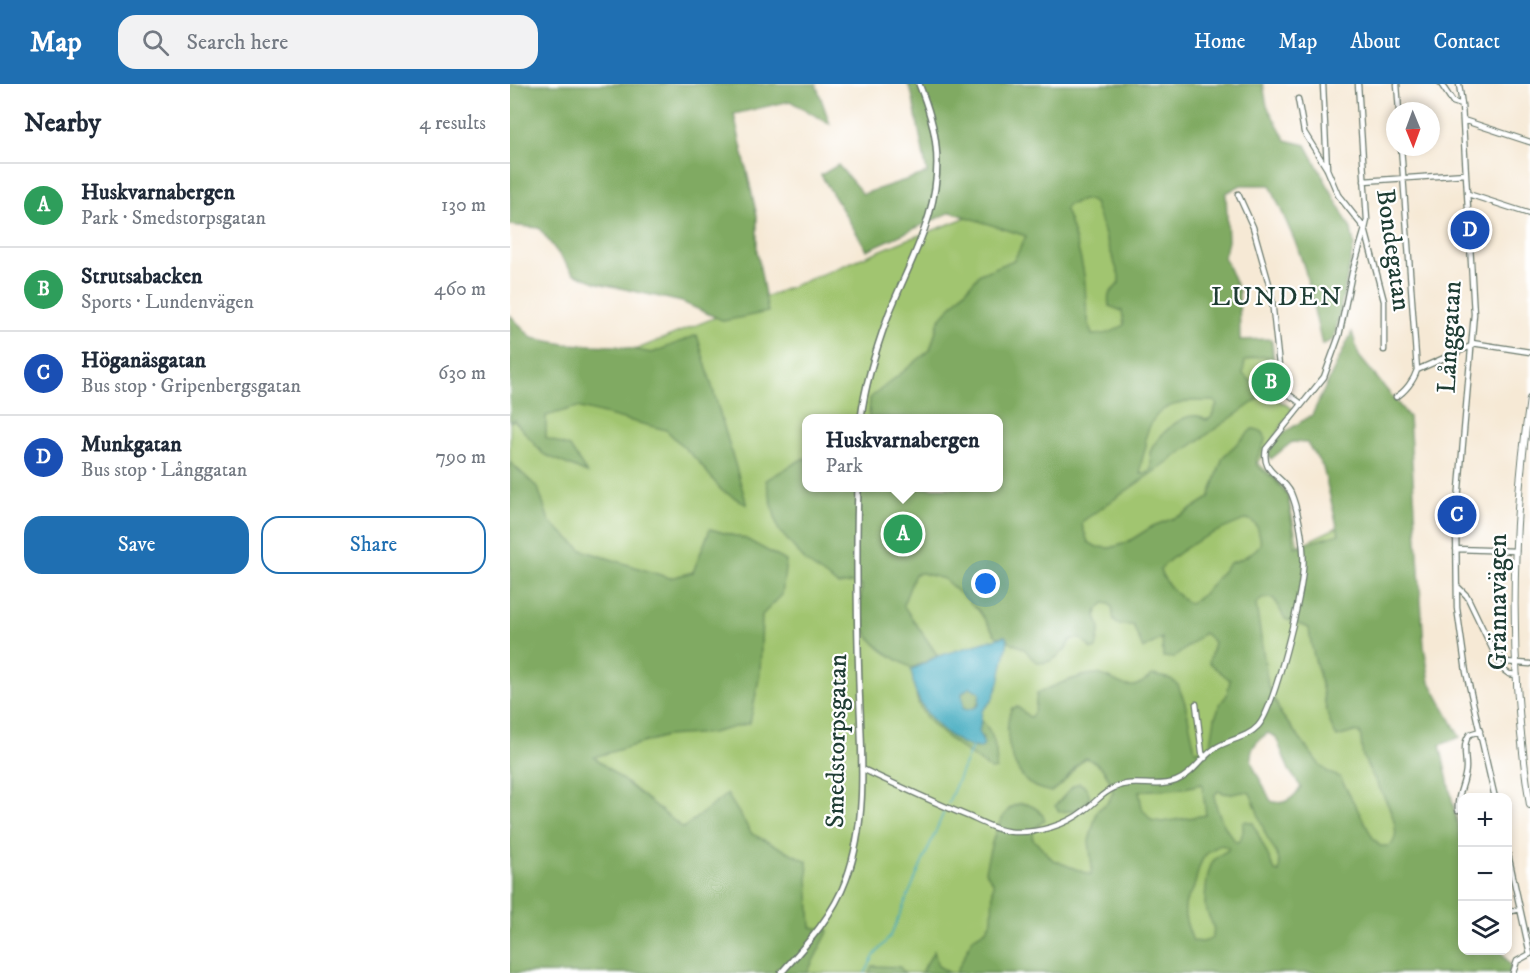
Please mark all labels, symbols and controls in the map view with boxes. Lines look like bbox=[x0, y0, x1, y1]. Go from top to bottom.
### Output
search box bbox=[118, 15, 538, 69]
text: Map bbox=[30, 25, 82, 60]
icon: search bbox=[139, 26, 172, 59]
text: Search here bbox=[187, 29, 288, 56]
text: Home bbox=[1194, 29, 1246, 55]
text: Map bbox=[1279, 29, 1317, 55]
text: About bbox=[1350, 29, 1401, 55]
text: Contact bbox=[1434, 29, 1500, 55]
north arrow bbox=[1386, 102, 1440, 156]
text: Nearby bbox=[24, 107, 101, 140]
text: 4 results bbox=[419, 111, 486, 136]
text: Huskvarnabergen bbox=[81, 179, 235, 206]
street label: Bondegatan bbox=[1368, 187, 1418, 314]
text: A bbox=[37, 193, 50, 218]
text: 130 m bbox=[441, 193, 486, 218]
text: Park · Smedstorpsgatan bbox=[81, 206, 266, 231]
pin: D bbox=[1450, 208, 1490, 252]
text: Strutsabacken bbox=[81, 263, 203, 290]
text: B bbox=[37, 277, 50, 302]
text: 460 m bbox=[434, 277, 486, 302]
street label: Långgatan bbox=[1431, 279, 1469, 394]
district label: LUNDEN bbox=[1211, 280, 1343, 314]
text: Sports · Lundenvägen bbox=[81, 290, 254, 315]
text: Höganäsgatan bbox=[81, 347, 206, 374]
pin: B bbox=[1252, 360, 1290, 404]
text: C bbox=[37, 361, 50, 386]
text: 630 m bbox=[438, 361, 486, 386]
text: Bus stop · Gripenbergsgatan bbox=[81, 374, 301, 399]
popup bbox=[802, 414, 1003, 492]
text: Huskvarnabergen bbox=[826, 427, 979, 454]
text: Munkgatan bbox=[81, 431, 182, 458]
text: D bbox=[36, 445, 51, 470]
text: 790 m bbox=[435, 445, 486, 470]
text: Park bbox=[826, 454, 863, 479]
text: Bus stop · Långgatan bbox=[81, 458, 247, 483]
pin: C bbox=[1438, 492, 1476, 538]
pin: A bbox=[884, 512, 922, 556]
button: Save bbox=[24, 516, 249, 574]
button: Share bbox=[261, 516, 486, 574]
street label: Grännavägen bbox=[1482, 533, 1515, 670]
your location bbox=[971, 569, 1000, 598]
street label: Smedstorpsgatan bbox=[819, 653, 855, 829]
map controls bbox=[1458, 793, 1512, 955]
button: + bbox=[1458, 793, 1512, 847]
button: − bbox=[1458, 847, 1512, 901]
button: layers bbox=[1458, 901, 1512, 955]

